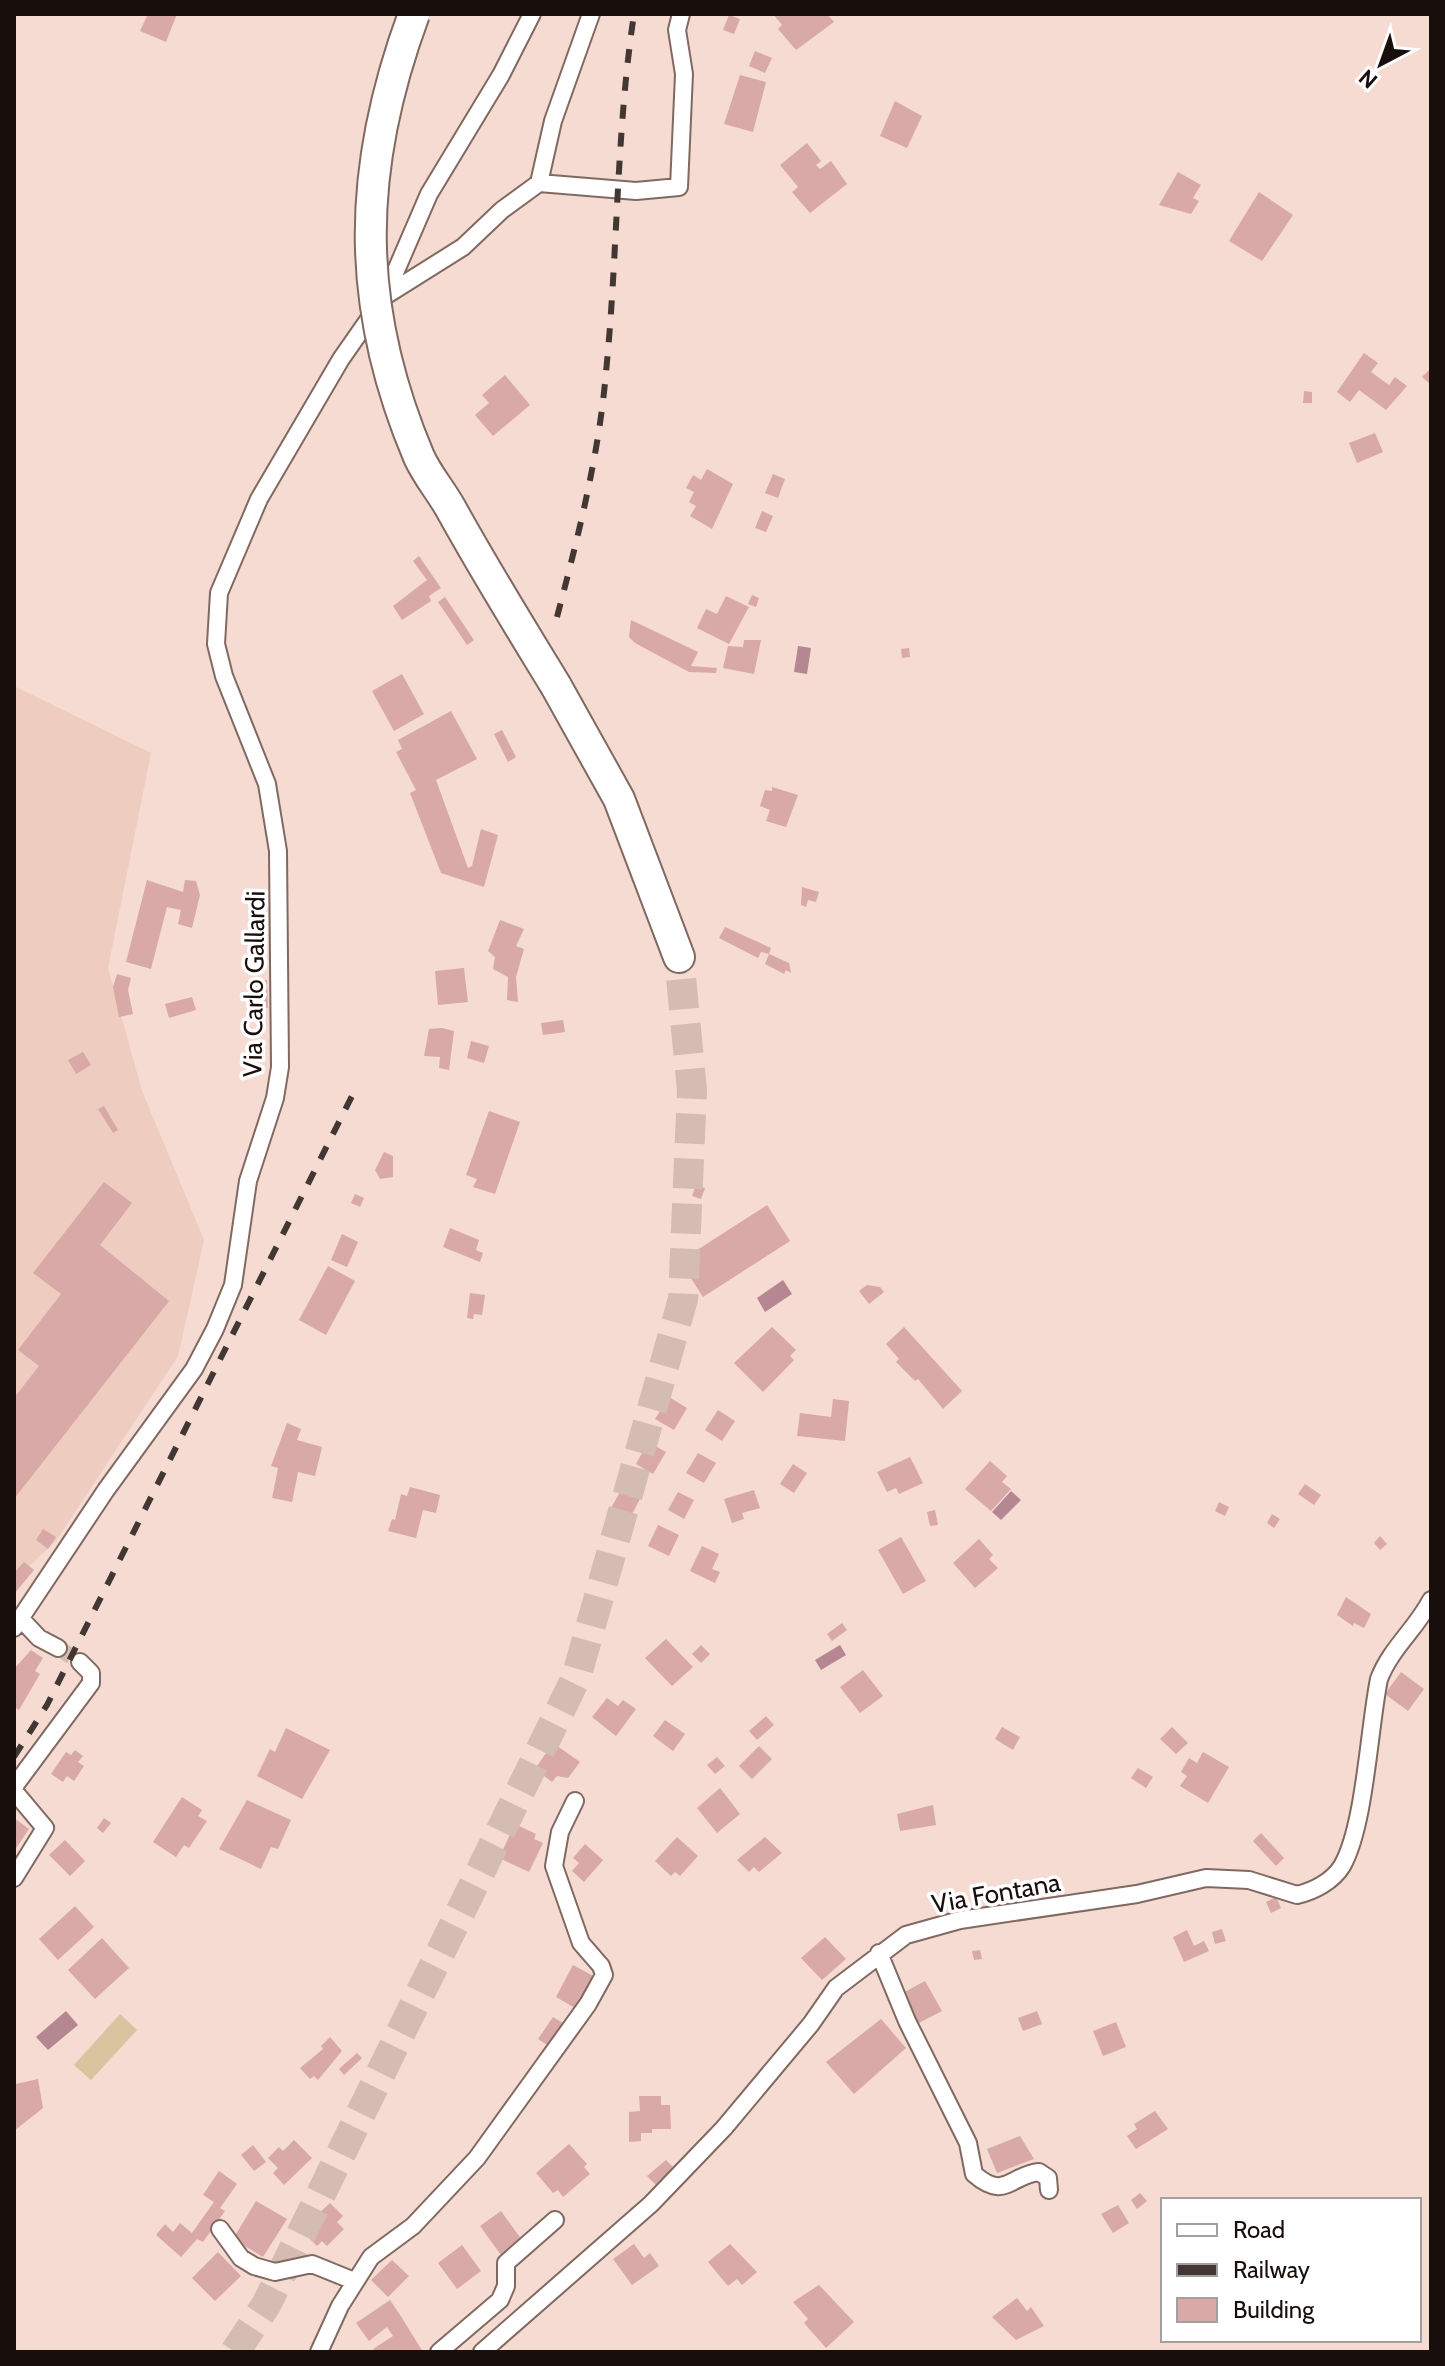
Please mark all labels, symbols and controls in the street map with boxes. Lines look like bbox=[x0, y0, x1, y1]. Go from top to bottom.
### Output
north arrow bbox=[1341, 24, 1421, 104]
text: N bbox=[1353, 63, 1383, 94]
street label: Via Carlo Gallardi bbox=[236, 891, 272, 1077]
street label: Via Fontana bbox=[929, 1866, 1063, 1920]
legend bbox=[1161, 2198, 1421, 2342]
text: Road bbox=[1233, 2215, 1285, 2244]
text: Railway bbox=[1233, 2255, 1310, 2284]
text: Building bbox=[1233, 2295, 1315, 2324]

